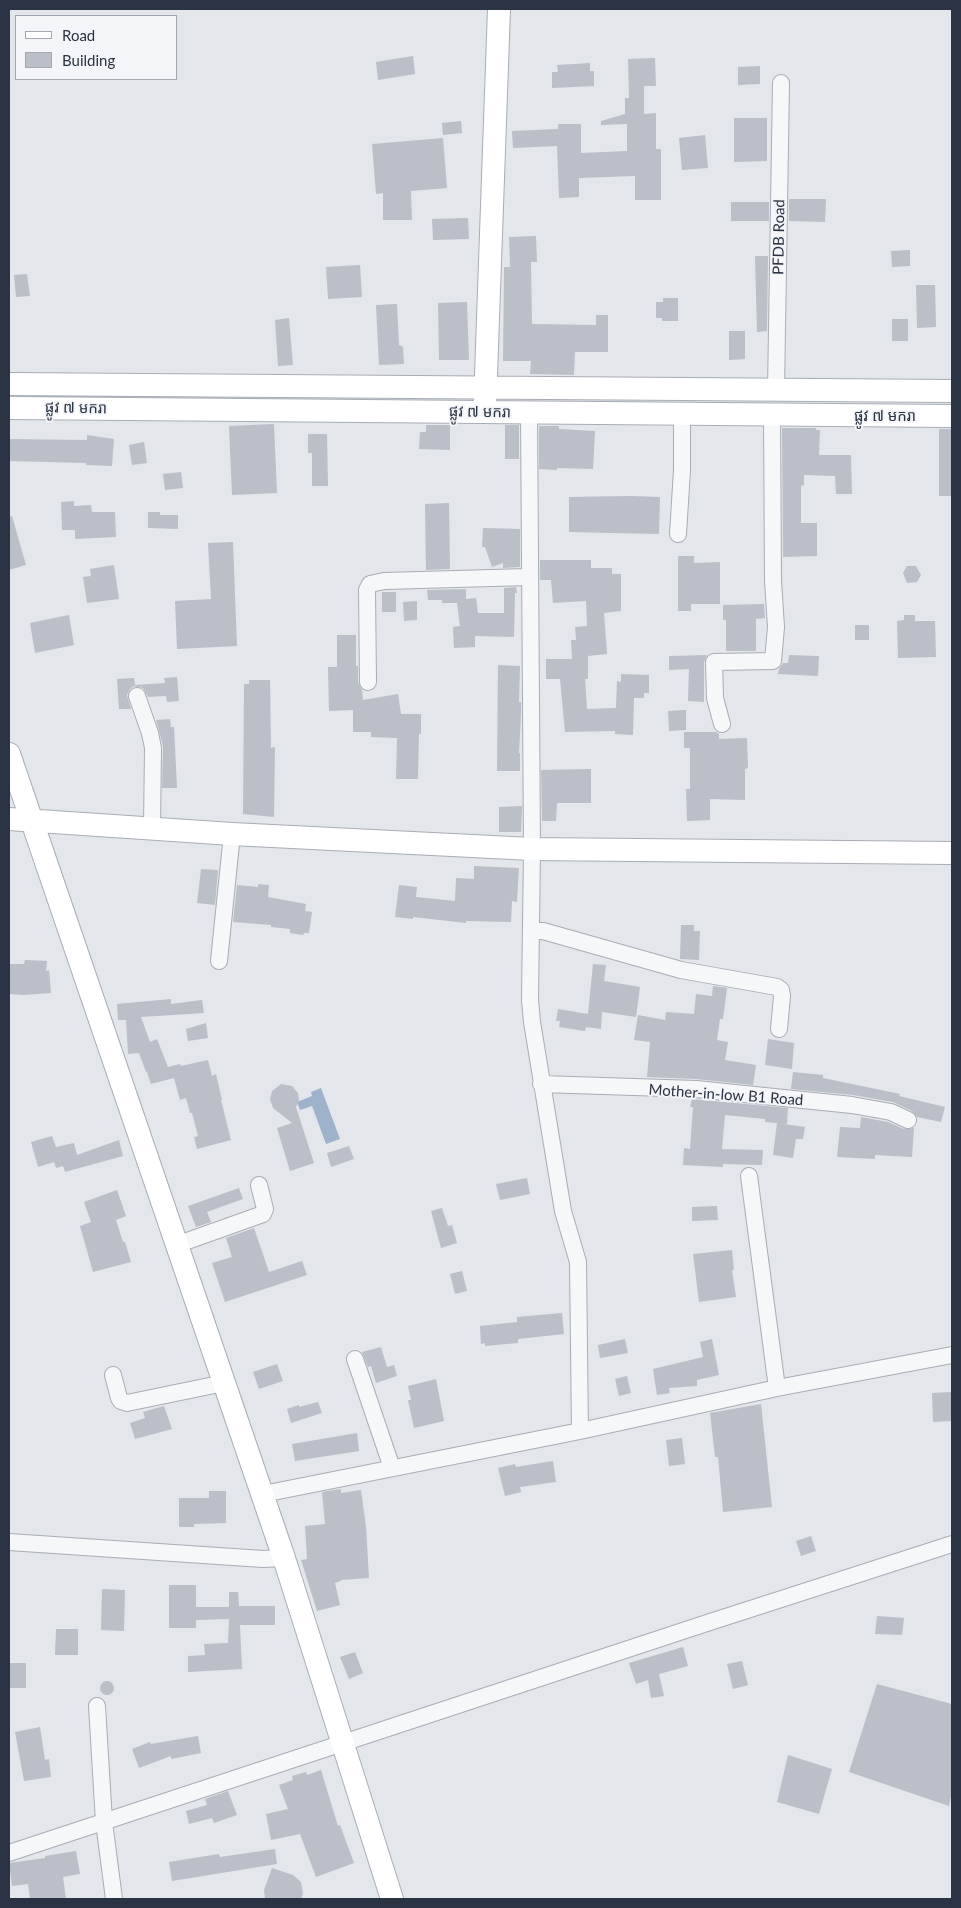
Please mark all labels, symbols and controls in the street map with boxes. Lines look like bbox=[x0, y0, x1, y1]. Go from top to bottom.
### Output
legend bbox=[15, 15, 178, 80]
text: Road bbox=[62, 26, 95, 44]
text: Building bbox=[62, 51, 115, 69]
street label: PFDB Road bbox=[769, 199, 789, 275]
street label: ផ្លូវ ៧ មករា bbox=[45, 398, 107, 418]
street label: ផ្លូវ ៧ មករា bbox=[449, 402, 511, 422]
street label: ផ្លូវ ៧ មករា bbox=[854, 407, 916, 425]
street label: Mother-in-low B1 Road bbox=[648, 1081, 804, 1109]

